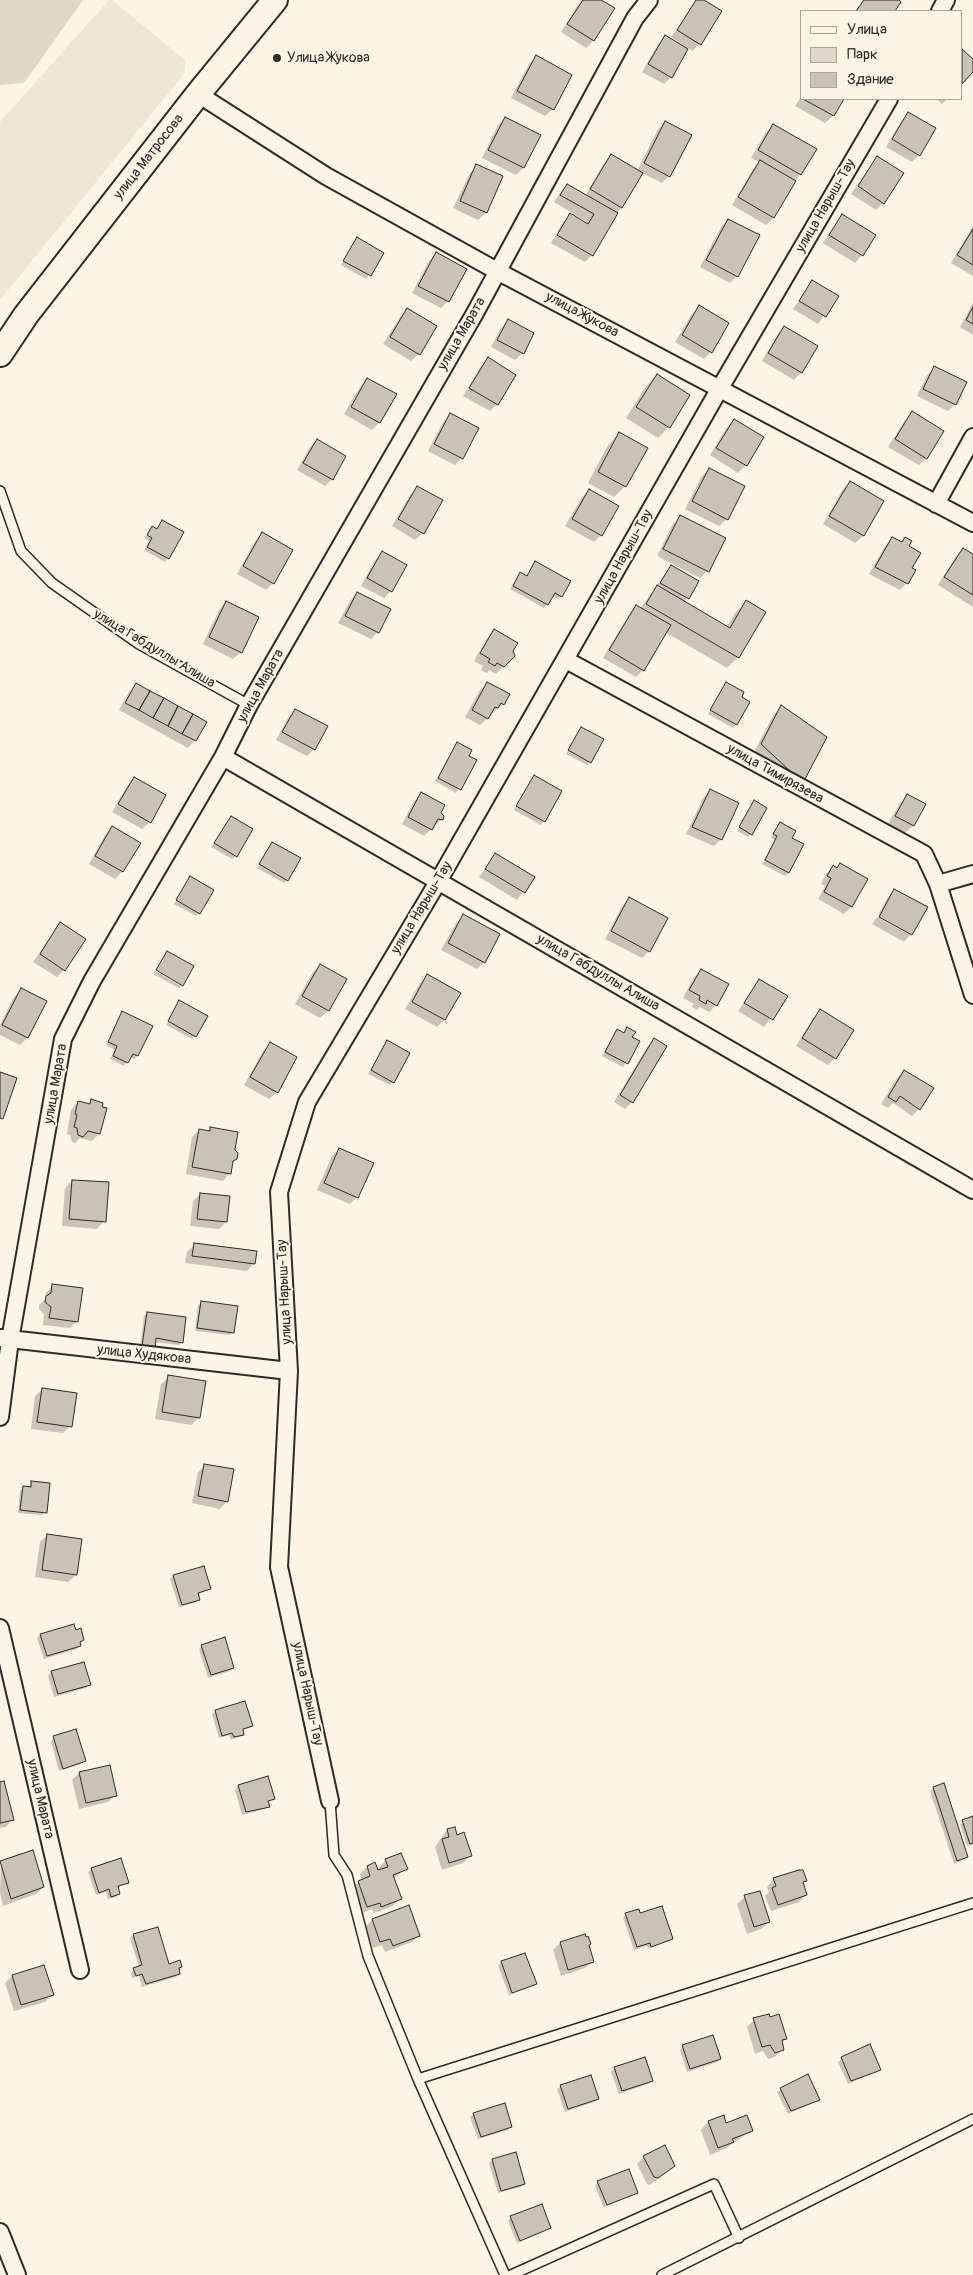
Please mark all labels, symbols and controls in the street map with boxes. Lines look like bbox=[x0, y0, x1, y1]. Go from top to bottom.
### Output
legend bbox=[800, 10, 963, 100]
text: Улица bbox=[847, 20, 887, 39]
text: Парк bbox=[847, 45, 878, 64]
place label: Улица Жукова bbox=[287, 50, 370, 66]
marker: Улица Жукова bbox=[271, 52, 283, 64]
text: Здание bbox=[847, 70, 894, 89]
street label: улица Матросова bbox=[110, 111, 188, 203]
street label: улица Нарыш-Тау bbox=[792, 156, 860, 256]
street label: улица Жукова bbox=[543, 289, 621, 341]
street label: улица Марата bbox=[434, 295, 490, 373]
street label: улица Нарыш-Тау bbox=[591, 507, 657, 607]
street label: улица Габдуллы Алиша bbox=[90, 606, 218, 692]
street label: улица Марата bbox=[234, 646, 288, 726]
street label: улица Тимирязева bbox=[724, 741, 826, 807]
street label: улица Нарыш-Тау bbox=[388, 859, 456, 957]
street label: улица Габдуллы Алиша bbox=[534, 931, 662, 1015]
street label: улица Марата bbox=[41, 1043, 71, 1125]
street label: улица Нарыш-Тау bbox=[274, 1239, 296, 1345]
street label: улица Худякова bbox=[96, 1342, 192, 1368]
street label: улица Нарыш-Тау bbox=[288, 1641, 326, 1747]
street label: улица Марата bbox=[23, 1758, 57, 1840]

